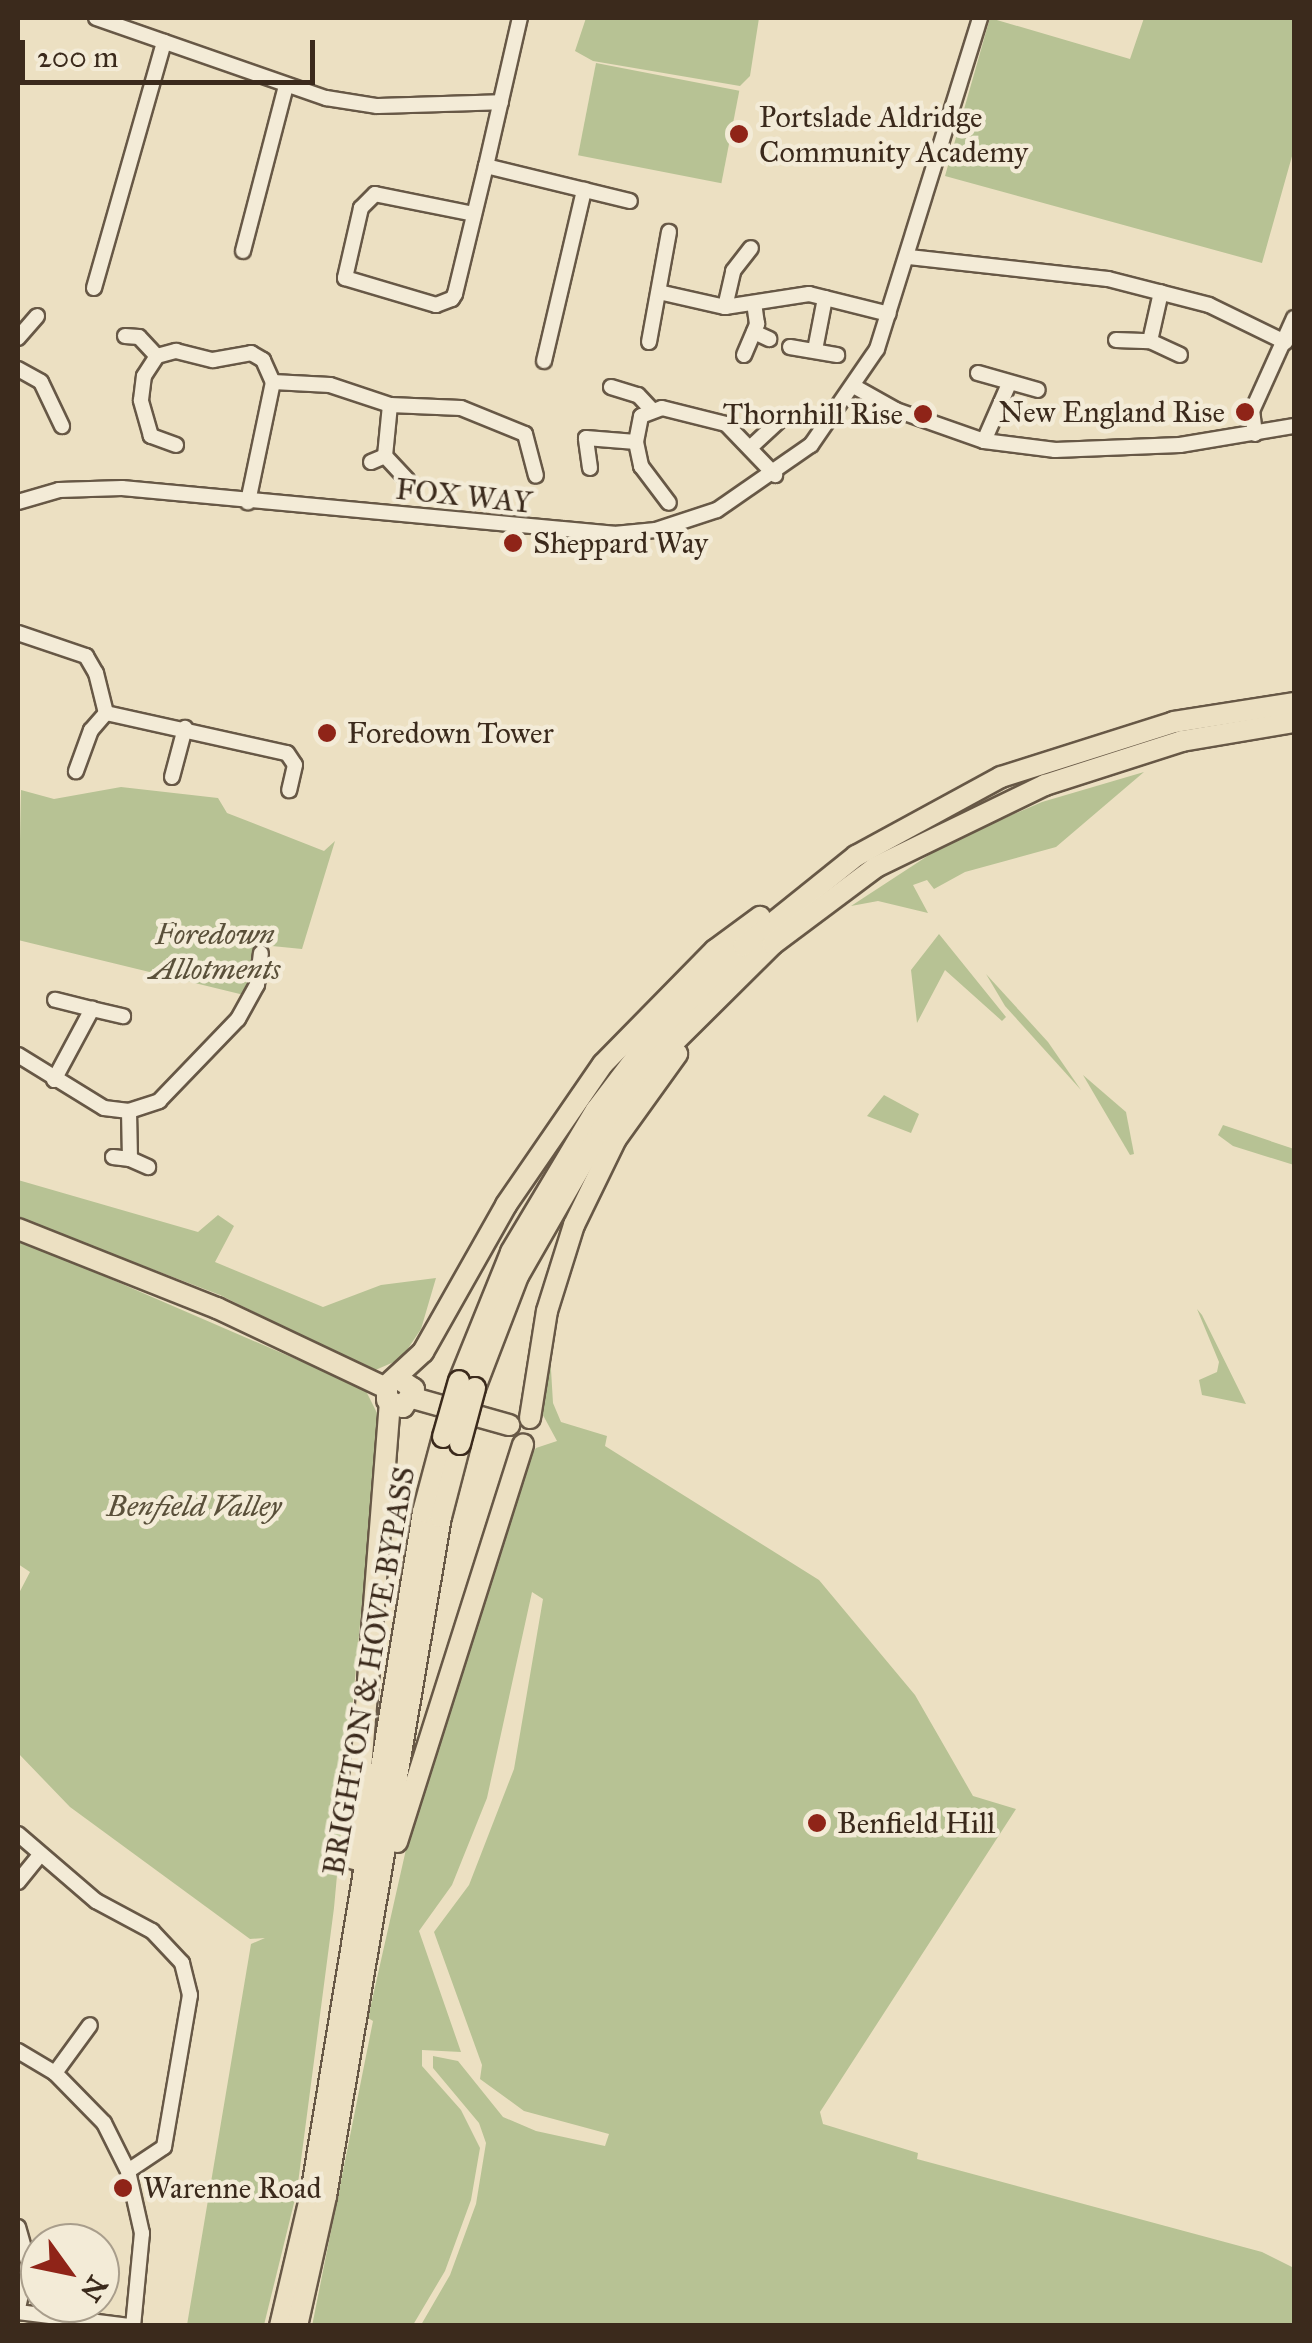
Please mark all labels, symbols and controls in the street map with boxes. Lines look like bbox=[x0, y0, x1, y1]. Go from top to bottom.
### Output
scale bar bbox=[25, 20, 320, 82]
text: 200 m bbox=[37, 39, 118, 75]
place label: Portslade Aldridge Community Academy bbox=[759, 99, 1028, 170]
marker: Portslade Aldridge Community Academy bbox=[728, 123, 750, 145]
place label: New England Rise bbox=[998, 394, 1225, 430]
place label: Thornhill Rise bbox=[723, 396, 903, 432]
marker: New England Rise bbox=[1234, 401, 1256, 423]
marker: Thornhill Rise bbox=[912, 403, 934, 425]
street label: FOX WAY bbox=[394, 471, 534, 521]
place label: Sheppard Way bbox=[533, 525, 708, 561]
marker: Sheppard Way bbox=[502, 532, 524, 554]
place label: Foredown Tower bbox=[347, 715, 554, 751]
marker: Foredown Tower bbox=[316, 722, 338, 744]
park label: Foredown Allotments bbox=[150, 916, 280, 986]
street label: BRIGHTON & HOVE BYPASS bbox=[315, 1464, 423, 1878]
park label: Benfield Valley bbox=[107, 1488, 281, 1524]
place label: Benfield Hill bbox=[837, 1805, 995, 1841]
marker: Benfield Hill bbox=[806, 1812, 828, 1834]
place label: Warenne Road bbox=[143, 2170, 322, 2206]
marker: Warenne Road bbox=[112, 2177, 134, 2199]
north arrow bbox=[20, 2223, 120, 2323]
text: N bbox=[73, 2269, 115, 2308]

